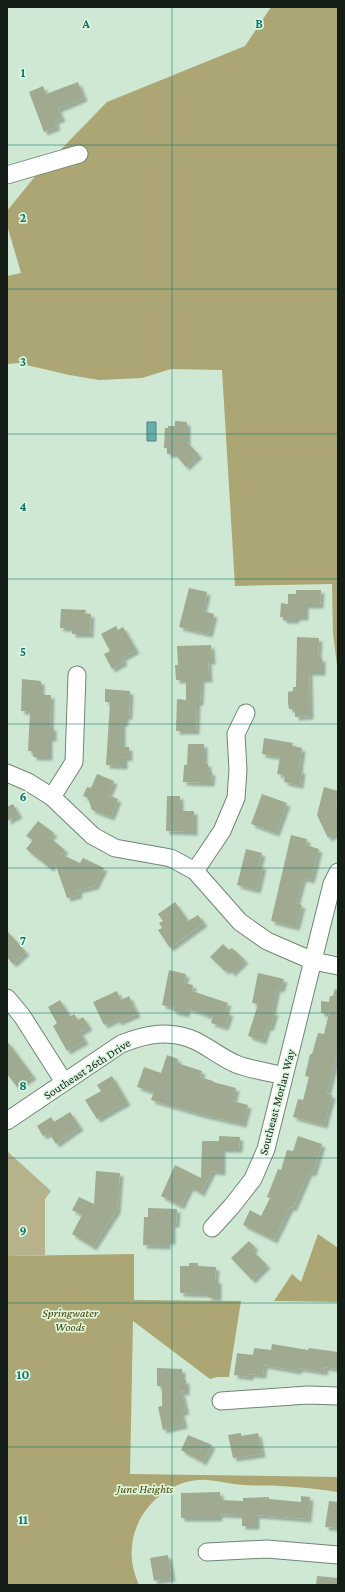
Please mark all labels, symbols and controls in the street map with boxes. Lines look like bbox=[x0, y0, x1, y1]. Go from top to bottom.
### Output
text: A bbox=[81, 16, 90, 31]
text: B bbox=[255, 16, 263, 31]
text: 1 bbox=[21, 65, 26, 80]
text: 2 bbox=[20, 210, 27, 225]
text: 3 bbox=[20, 354, 26, 369]
text: 4 bbox=[19, 499, 27, 514]
text: 5 bbox=[20, 644, 26, 659]
text: 6 bbox=[19, 789, 27, 804]
text: 7 bbox=[20, 933, 26, 948]
street label: Southeast 26th Drive bbox=[41, 1036, 133, 1102]
street label: Southeast Morlan Way bbox=[256, 1047, 298, 1157]
text: 8 bbox=[19, 1078, 27, 1093]
text: 9 bbox=[19, 1223, 27, 1238]
park label: Springwater Woods bbox=[42, 1306, 99, 1334]
text: 10 bbox=[17, 1367, 29, 1382]
park label: June Heights bbox=[115, 1482, 174, 1496]
text: 11 bbox=[18, 1512, 28, 1527]

